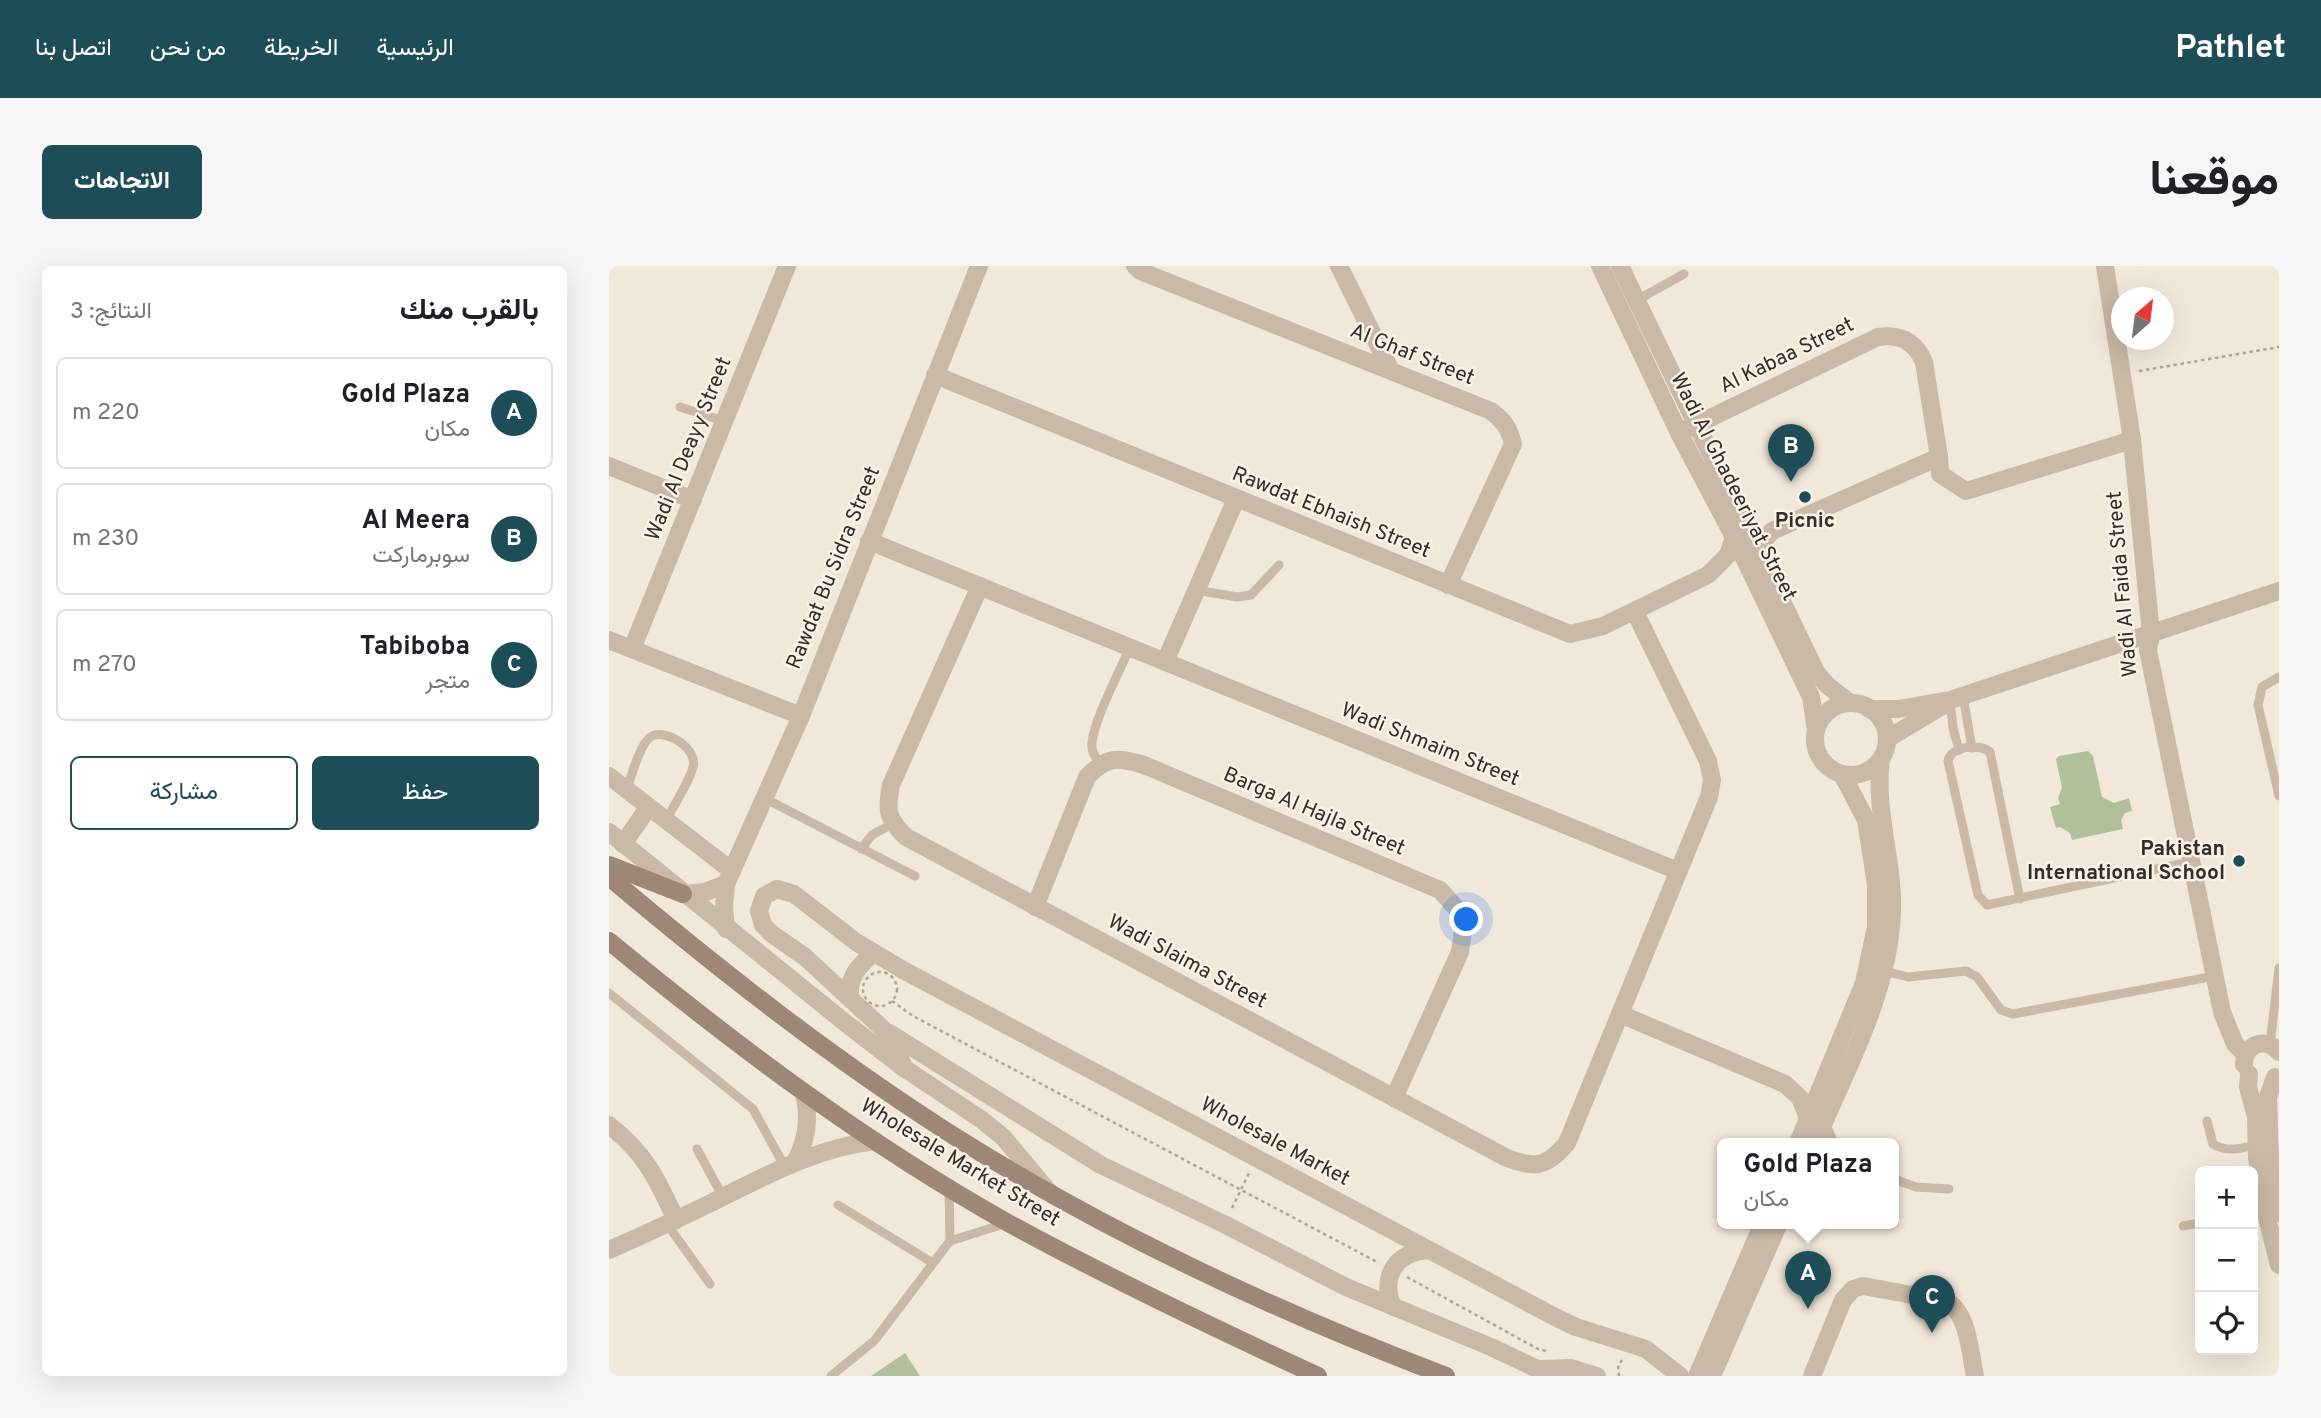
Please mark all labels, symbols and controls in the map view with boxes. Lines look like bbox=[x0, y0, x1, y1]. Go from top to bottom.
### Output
text: Pathlet bbox=[2175, 28, 2286, 70]
text: اتصل بنا bbox=[35, 34, 112, 64]
text: من نحن bbox=[150, 34, 226, 64]
text: الخريطة bbox=[264, 34, 338, 64]
text: الرئيسية bbox=[376, 34, 454, 64]
button: الاتجاهات bbox=[42, 145, 202, 219]
text: موقعنا bbox=[2149, 151, 2279, 213]
north arrow bbox=[2111, 287, 2174, 350]
text: بالقرب منك bbox=[400, 293, 539, 330]
text: النتائج: 3 bbox=[70, 298, 152, 327]
street label: Al Kabaa Street bbox=[1715, 312, 1859, 400]
street label: Al Ghaf Street bbox=[1346, 318, 1478, 392]
street label: Wadi Al Deayy Street bbox=[640, 353, 738, 545]
street label: Wadi Al Ghadeeriyat Street bbox=[1664, 368, 1802, 606]
text: Gold Plaza bbox=[341, 379, 470, 412]
text: 220 m bbox=[72, 399, 140, 428]
text: A bbox=[506, 399, 522, 428]
text: مكان bbox=[424, 416, 470, 445]
pin: B bbox=[1768, 424, 1814, 482]
street label: Rawdat Ebhaish Street bbox=[1228, 461, 1434, 565]
street label: Rawdat Bu Sidra Street bbox=[781, 463, 887, 673]
marker: Picnic bbox=[1797, 489, 1813, 505]
street label: Wadi Al Faida Street bbox=[2101, 490, 2145, 678]
text: Al Meera bbox=[362, 505, 470, 538]
place label: Picnic bbox=[1775, 508, 1835, 535]
text: 230 m bbox=[72, 525, 139, 554]
text: B bbox=[506, 525, 522, 554]
text: سوبرماركت bbox=[372, 542, 470, 571]
text: Tabiboba bbox=[360, 631, 470, 664]
text: 270 m bbox=[72, 651, 137, 680]
text: C bbox=[507, 651, 521, 680]
text: متجر bbox=[425, 668, 470, 697]
street label: Wadi Shmaim Street bbox=[1337, 697, 1523, 793]
button: مشاركة bbox=[70, 756, 298, 830]
button: حفظ bbox=[312, 756, 539, 830]
street label: Barga Al Hajla Street bbox=[1219, 761, 1409, 863]
place label: Pakistan International School bbox=[2027, 836, 2225, 887]
marker: Pakistan International School bbox=[2231, 853, 2247, 869]
your location bbox=[1449, 902, 1483, 936]
street label: Wadi Slaima Street bbox=[1103, 909, 1271, 1015]
street label: Wholesale Market bbox=[1196, 1091, 1354, 1193]
street label: Wholesale Market Street bbox=[855, 1093, 1065, 1233]
popup bbox=[1717, 1138, 1899, 1229]
text: Gold Plaza bbox=[1744, 1149, 1872, 1182]
map controls bbox=[2195, 1166, 2258, 1355]
button: + bbox=[2195, 1166, 2258, 1229]
text: مكان bbox=[1744, 1186, 1789, 1215]
button: − bbox=[2195, 1229, 2258, 1292]
pin: A bbox=[1785, 1251, 1831, 1309]
pin: C bbox=[1909, 1275, 1955, 1333]
button: locate bbox=[2195, 1292, 2258, 1355]

